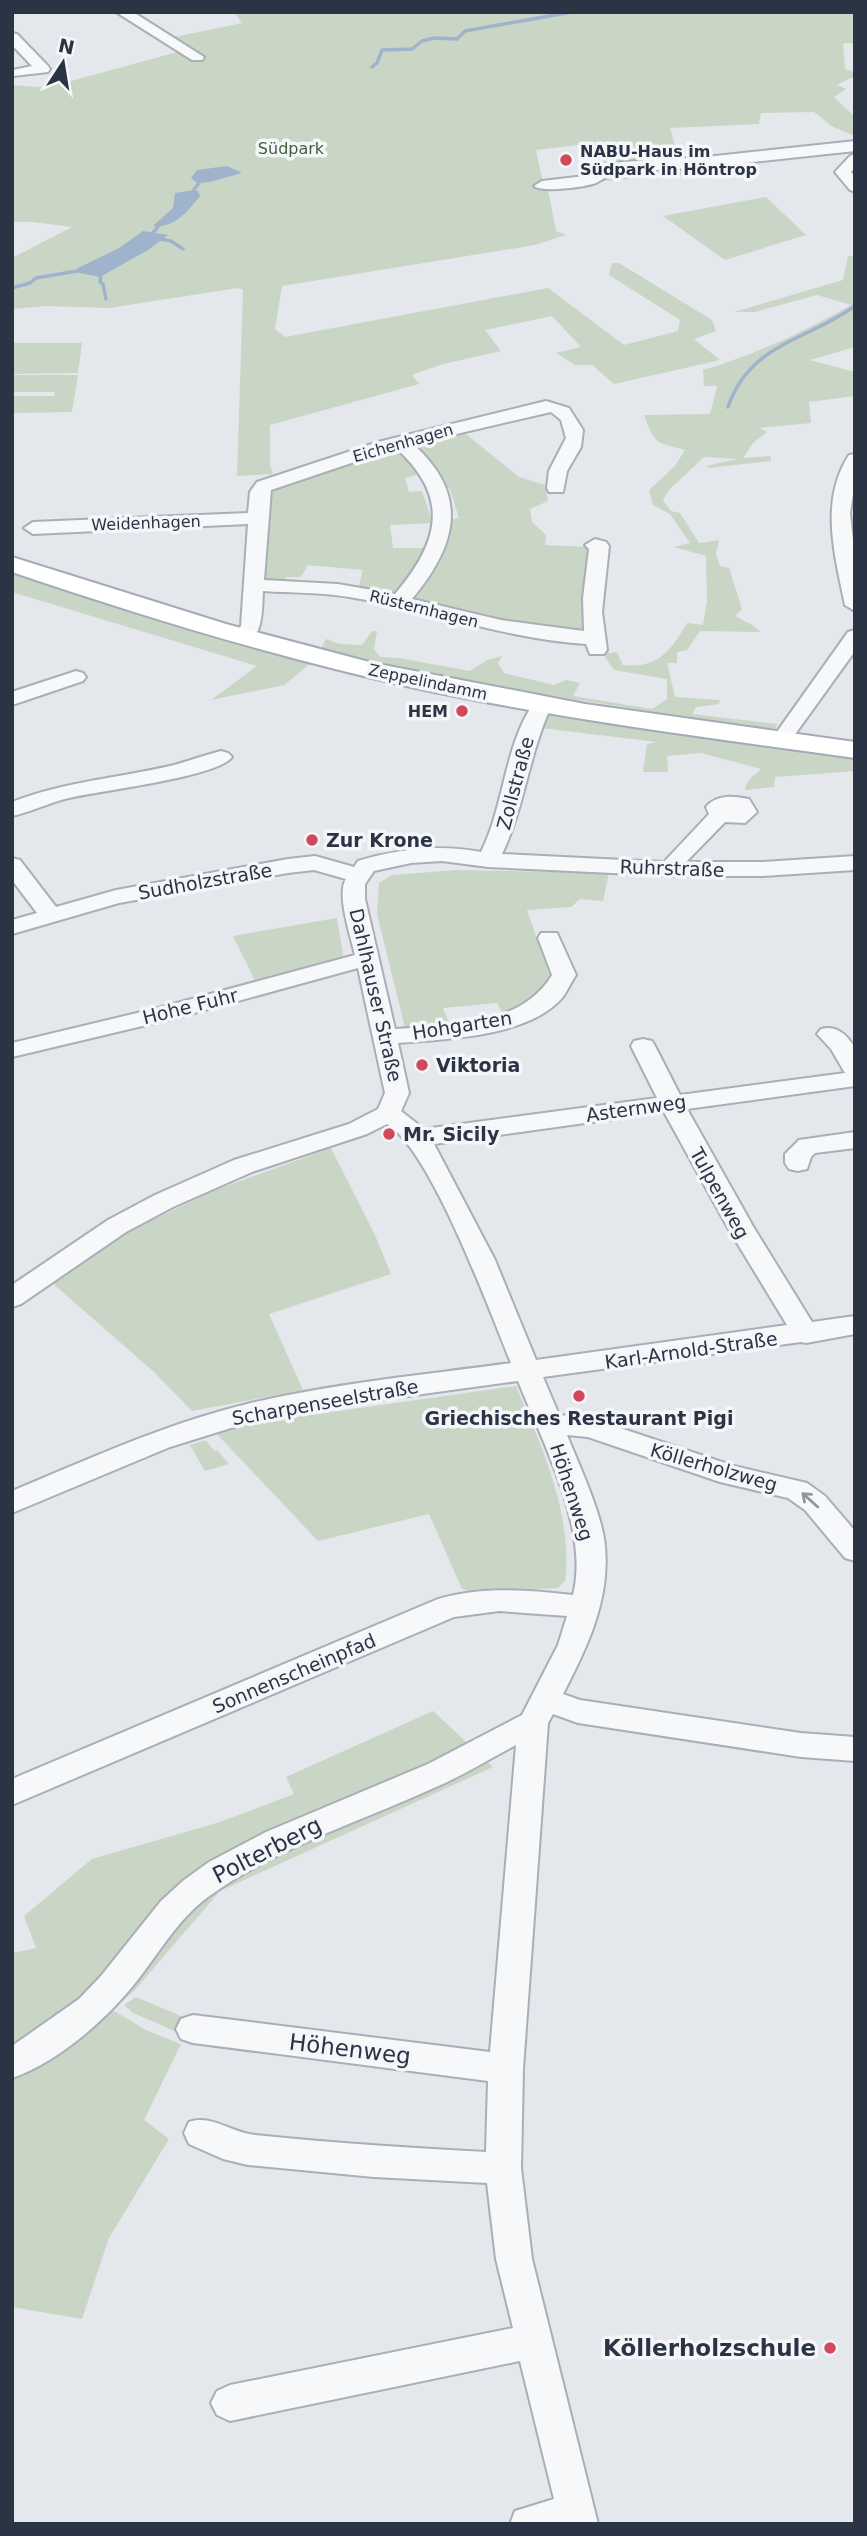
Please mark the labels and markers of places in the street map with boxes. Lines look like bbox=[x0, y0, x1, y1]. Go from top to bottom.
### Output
place label: NABU-Haus im Südpark in Höntrop bbox=[580, 142, 757, 179]
marker: NABU-Haus im Südpark in Höntrop bbox=[558, 152, 574, 168]
place label: HEM bbox=[408, 702, 448, 721]
marker: HEM bbox=[454, 703, 470, 719]
place label: Zur Krone bbox=[326, 829, 433, 851]
marker: Zur Krone bbox=[304, 832, 320, 848]
place label: Viktoria bbox=[436, 1054, 520, 1076]
marker: Viktoria bbox=[414, 1057, 430, 1073]
place label: Mr. Sicily bbox=[403, 1123, 500, 1145]
marker: Mr. Sicily bbox=[381, 1126, 397, 1142]
marker: Griechisches Restaurant Pigi bbox=[571, 1388, 587, 1404]
place label: Griechisches Restaurant Pigi bbox=[425, 1407, 733, 1429]
place label: Köllerholzschule bbox=[603, 2335, 816, 2361]
marker: Köllerholzschule bbox=[822, 2340, 838, 2356]

